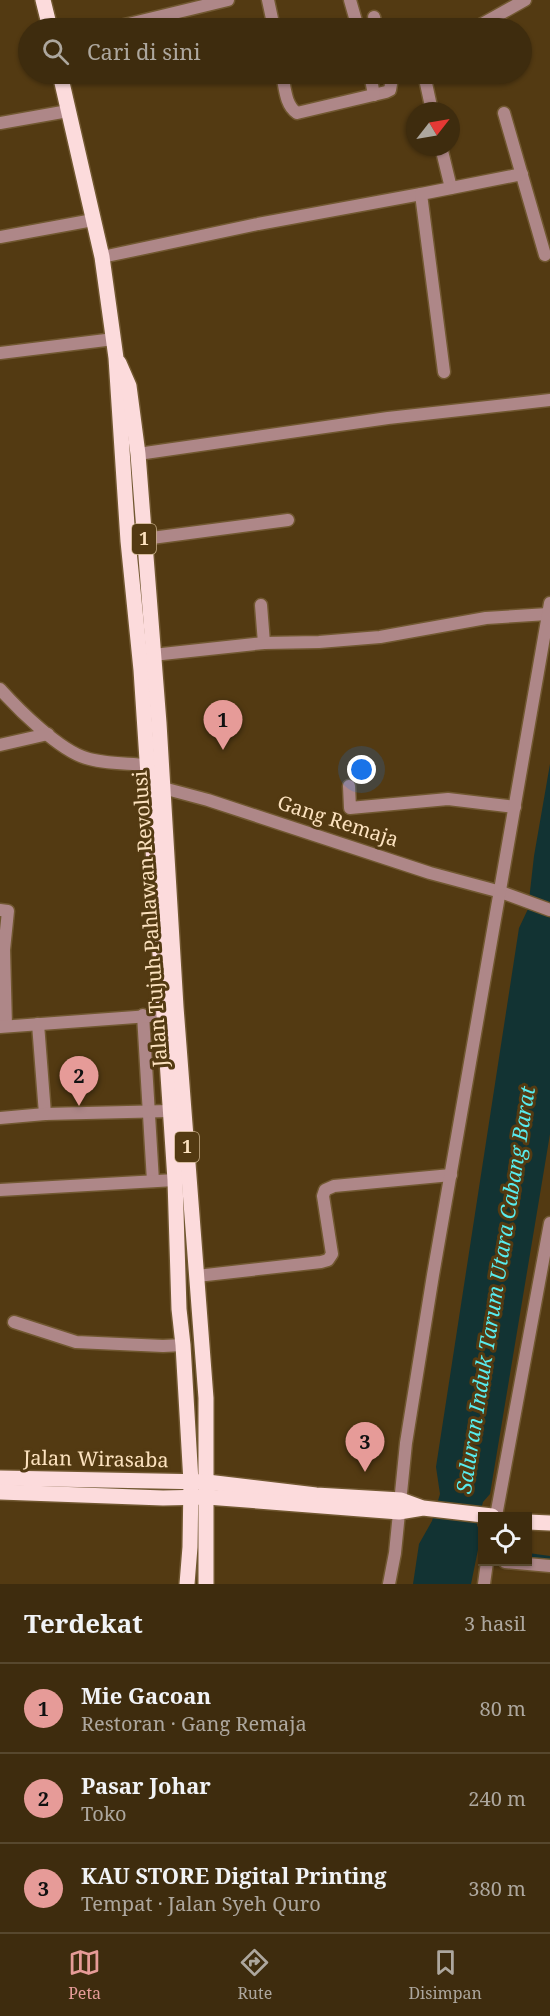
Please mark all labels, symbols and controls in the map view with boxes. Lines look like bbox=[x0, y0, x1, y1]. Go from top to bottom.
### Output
search box bbox=[18, 18, 532, 84]
icon: search bbox=[39, 35, 72, 68]
text: Cari di sini bbox=[87, 36, 200, 66]
north arrow bbox=[406, 102, 460, 156]
road number: 1 bbox=[132, 524, 156, 554]
pin: 1 bbox=[204, 700, 242, 750]
your location bbox=[347, 755, 376, 784]
street label: Jalan Tujuh Pahlawan Revolusi bbox=[126, 769, 173, 1069]
street label: Gang Remaja bbox=[274, 788, 402, 853]
pin: 2 bbox=[60, 1056, 98, 1106]
water label: Saluran Induk Tarum Utara Cabang Barat bbox=[449, 1084, 541, 1496]
road number: 1 bbox=[175, 1132, 199, 1162]
pin: 3 bbox=[346, 1422, 385, 1472]
street label: Jalan Wirasaba bbox=[22, 1444, 169, 1473]
map controls bbox=[478, 1512, 532, 1566]
button: locate bbox=[478, 1512, 532, 1566]
text: Terdekat bbox=[24, 1605, 143, 1641]
text: 3 hasil bbox=[464, 1610, 526, 1637]
text: Mie Gacoan bbox=[81, 1680, 211, 1710]
text: 1 bbox=[38, 1695, 49, 1722]
text: 80 m bbox=[480, 1695, 526, 1722]
text: Restoran · Gang Remaja bbox=[81, 1710, 307, 1737]
text: Pasar Johar bbox=[81, 1770, 211, 1800]
text: 2 bbox=[38, 1785, 49, 1812]
text: 240 m bbox=[468, 1785, 526, 1812]
text: Toko bbox=[81, 1800, 127, 1827]
text: KAU STORE Digital Printing bbox=[81, 1860, 387, 1890]
text: 3 bbox=[38, 1875, 49, 1902]
text: 380 m bbox=[468, 1875, 526, 1902]
text: Tempat · Jalan Syeh Quro bbox=[81, 1890, 321, 1917]
tab: Peta bbox=[68, 1946, 101, 2004]
tab: Rute bbox=[237, 1946, 272, 2004]
tab: Disimpan bbox=[408, 1946, 482, 2004]

